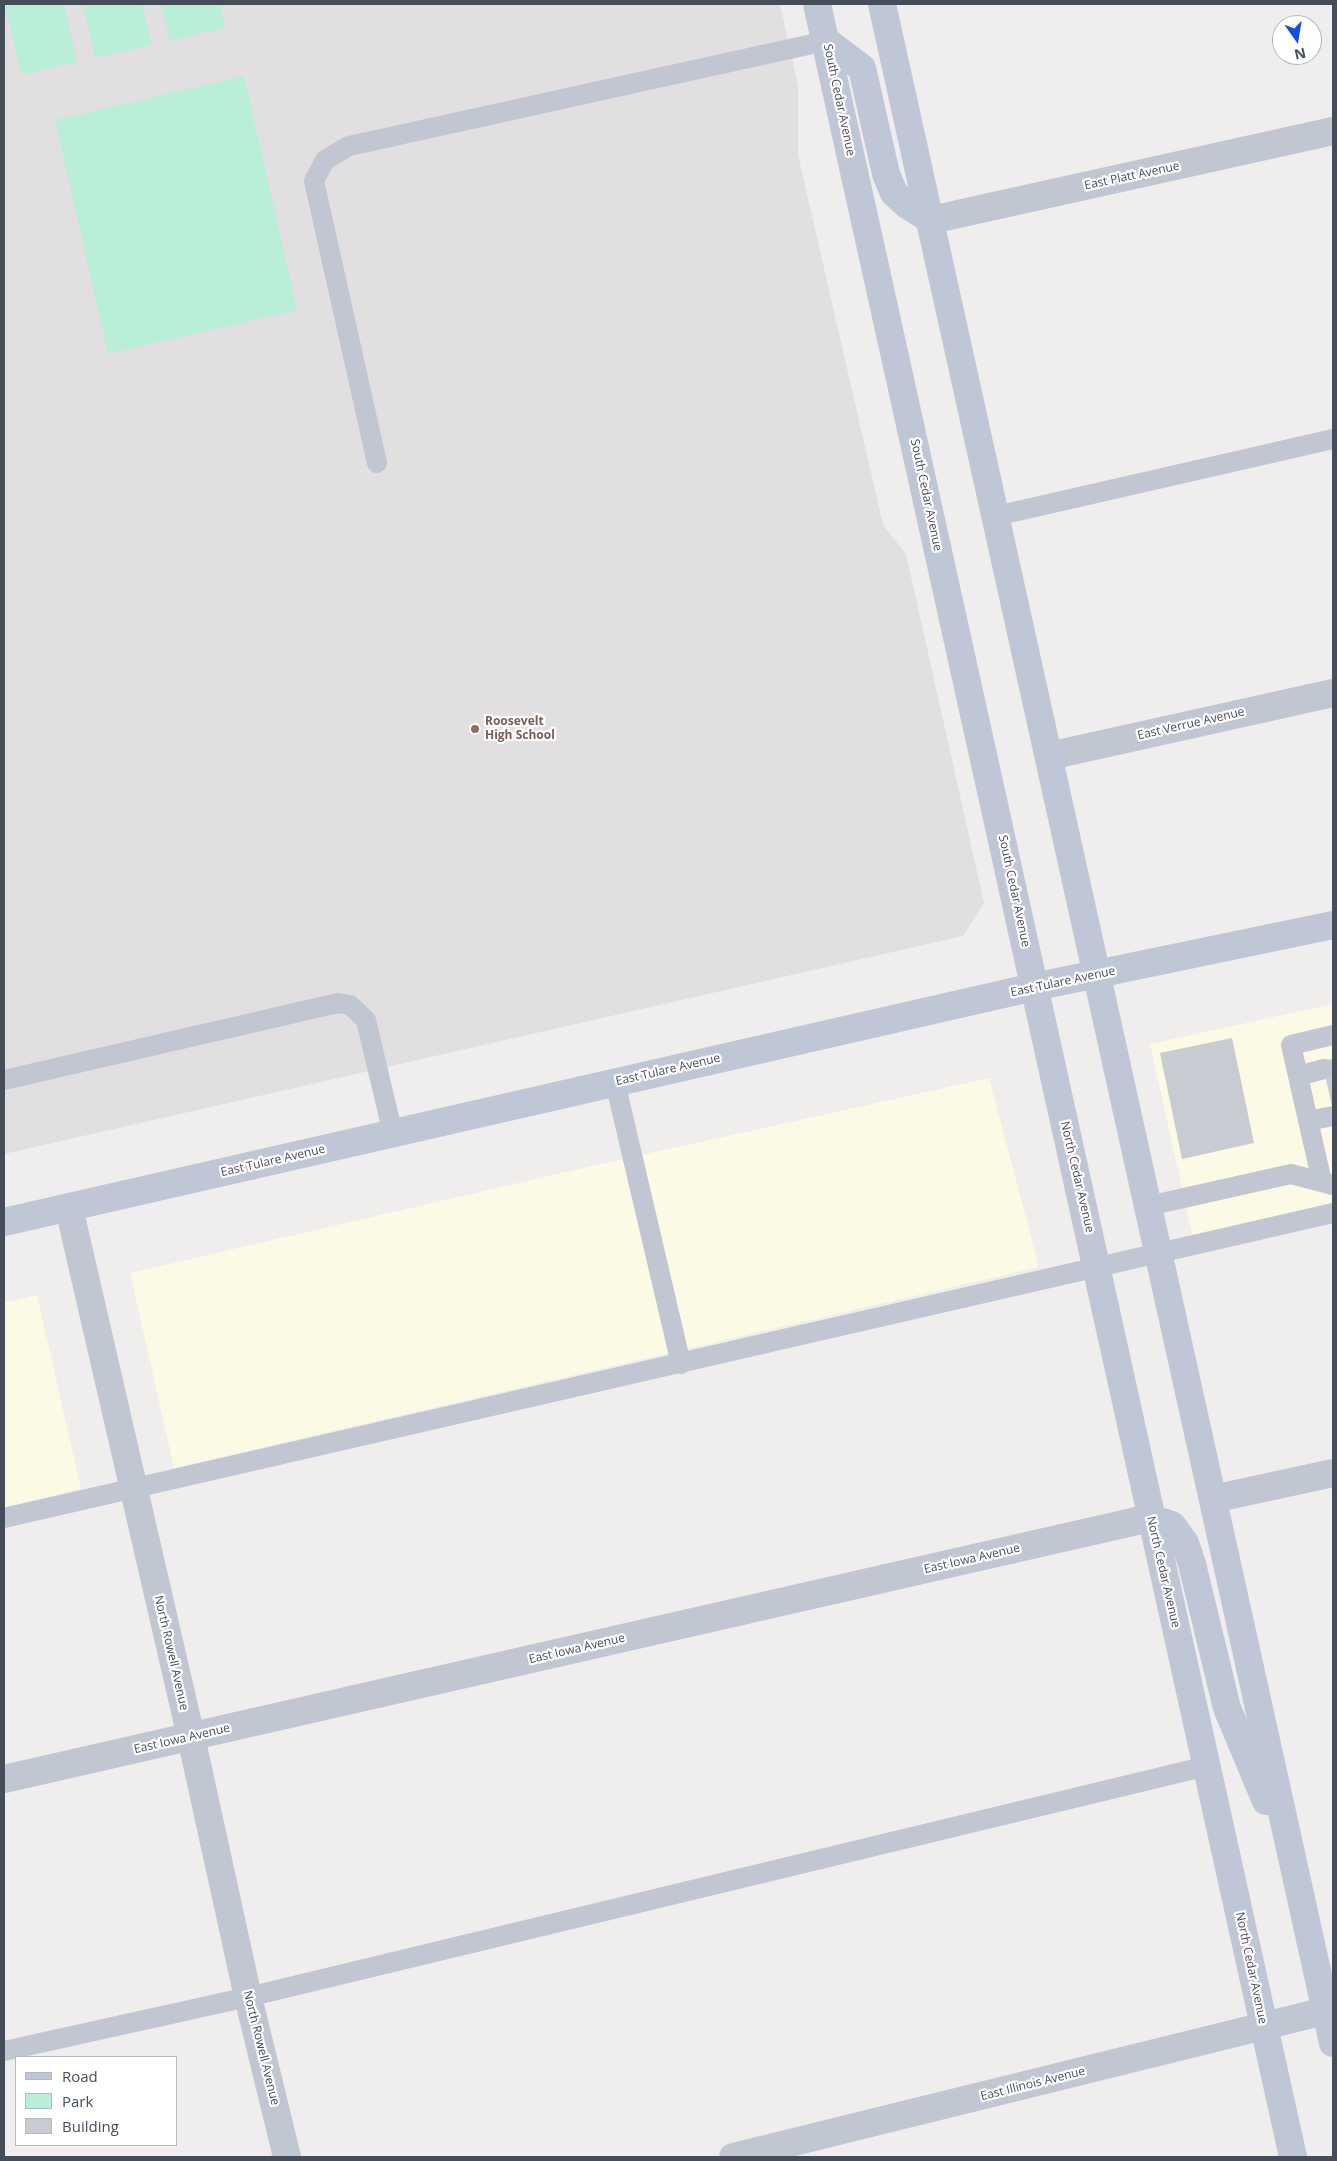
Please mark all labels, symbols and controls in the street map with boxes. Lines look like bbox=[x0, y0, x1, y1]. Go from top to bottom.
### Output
north arrow bbox=[1272, 15, 1322, 65]
street label: South Cedar Avenue bbox=[820, 43, 858, 157]
text: N bbox=[1293, 44, 1308, 65]
street label: East Platt Avenue bbox=[1083, 159, 1181, 193]
street label: South Cedar Avenue bbox=[907, 438, 945, 552]
street label: East Verrue Avenue bbox=[1136, 705, 1246, 743]
place label: Roosevelt High School bbox=[485, 715, 555, 743]
marker: Roosevelt High School bbox=[469, 723, 481, 735]
street label: South Cedar Avenue bbox=[995, 834, 1033, 948]
street label: East Tulare Avenue bbox=[1009, 964, 1117, 1000]
street label: East Tulare Avenue bbox=[614, 1051, 722, 1089]
street label: North Cedar Avenue bbox=[1057, 1120, 1097, 1234]
street label: East Tulare Avenue bbox=[219, 1142, 327, 1180]
street label: North Cedar Avenue bbox=[1143, 1515, 1183, 1629]
street label: East Iowa Avenue bbox=[923, 1541, 1021, 1577]
street label: North Rowell Avenue bbox=[151, 1594, 191, 1712]
street label: East Iowa Avenue bbox=[528, 1631, 626, 1667]
street label: East Iowa Avenue bbox=[133, 1721, 231, 1757]
street label: North Cedar Avenue bbox=[1232, 1911, 1270, 2025]
street label: North Rowell Avenue bbox=[240, 1989, 282, 2107]
legend bbox=[15, 2056, 178, 2146]
street label: East Illinois Avenue bbox=[979, 2064, 1087, 2104]
text: Road bbox=[62, 2066, 98, 2086]
text: Park bbox=[62, 2091, 93, 2111]
text: Building bbox=[62, 2116, 119, 2136]

